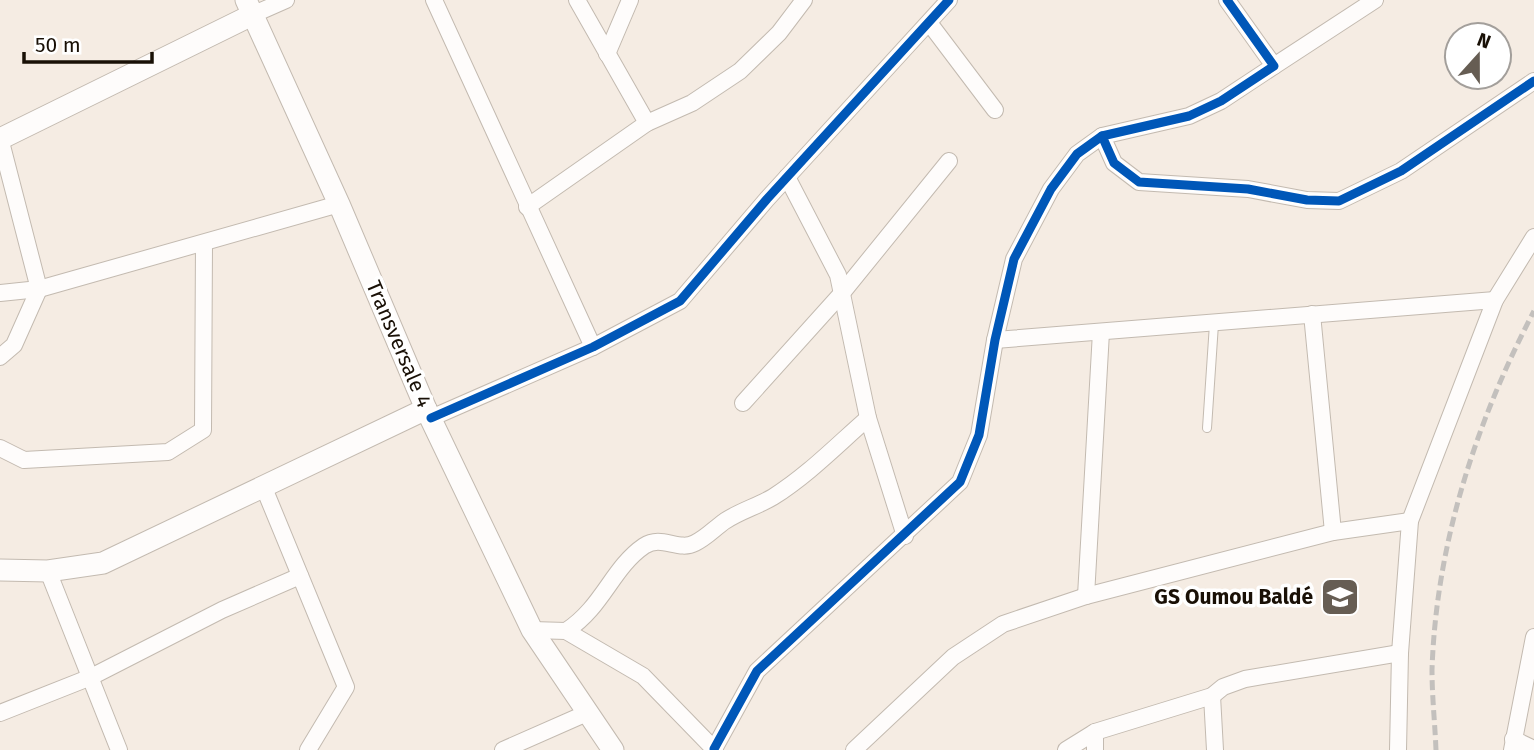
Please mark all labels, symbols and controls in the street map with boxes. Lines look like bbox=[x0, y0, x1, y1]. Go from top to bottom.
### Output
scale bar bbox=[24, 21, 152, 65]
north arrow bbox=[1443, 21, 1513, 91]
text: N bbox=[1474, 28, 1494, 54]
text: 50 m bbox=[35, 32, 81, 58]
street label: Transversale 4 bbox=[361, 277, 437, 411]
school or university icon: GS Oumou Baldé bbox=[1319, 576, 1361, 618]
place label: GS Oumou Baldé bbox=[1154, 584, 1313, 610]

